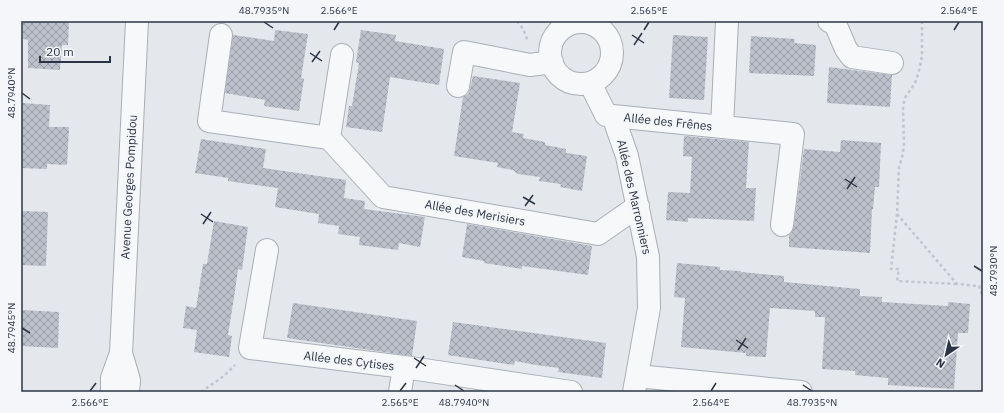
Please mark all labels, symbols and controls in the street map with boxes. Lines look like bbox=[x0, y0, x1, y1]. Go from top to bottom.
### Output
text: 48.7935°N bbox=[239, 4, 289, 17]
text: 2.566°E bbox=[320, 4, 358, 17]
text: 2.565°E bbox=[630, 4, 668, 17]
text: 2.564°E bbox=[940, 4, 978, 17]
scale bar bbox=[40, 38, 110, 64]
text: 20 m bbox=[46, 44, 74, 59]
text: 48.7940°N bbox=[5, 68, 18, 118]
street label: Allée des Frênes bbox=[623, 109, 713, 134]
street label: Avenue Georges Pompidou bbox=[117, 114, 140, 260]
street label: Allée des Marronniers bbox=[614, 138, 655, 256]
street label: Allée des Merisiers bbox=[424, 196, 527, 229]
text: 48.7930°N bbox=[987, 246, 1000, 296]
text: 48.7945°N bbox=[5, 303, 18, 353]
north arrow bbox=[926, 335, 966, 375]
street label: Allée des Cytises bbox=[303, 347, 395, 374]
text: N bbox=[933, 355, 948, 371]
text: 2.566°E bbox=[71, 396, 109, 409]
text: 2.565°E bbox=[381, 396, 419, 409]
text: 48.7940°N bbox=[439, 396, 489, 409]
text: 2.564°E bbox=[692, 396, 730, 409]
text: 48.7935°N bbox=[787, 396, 837, 409]

